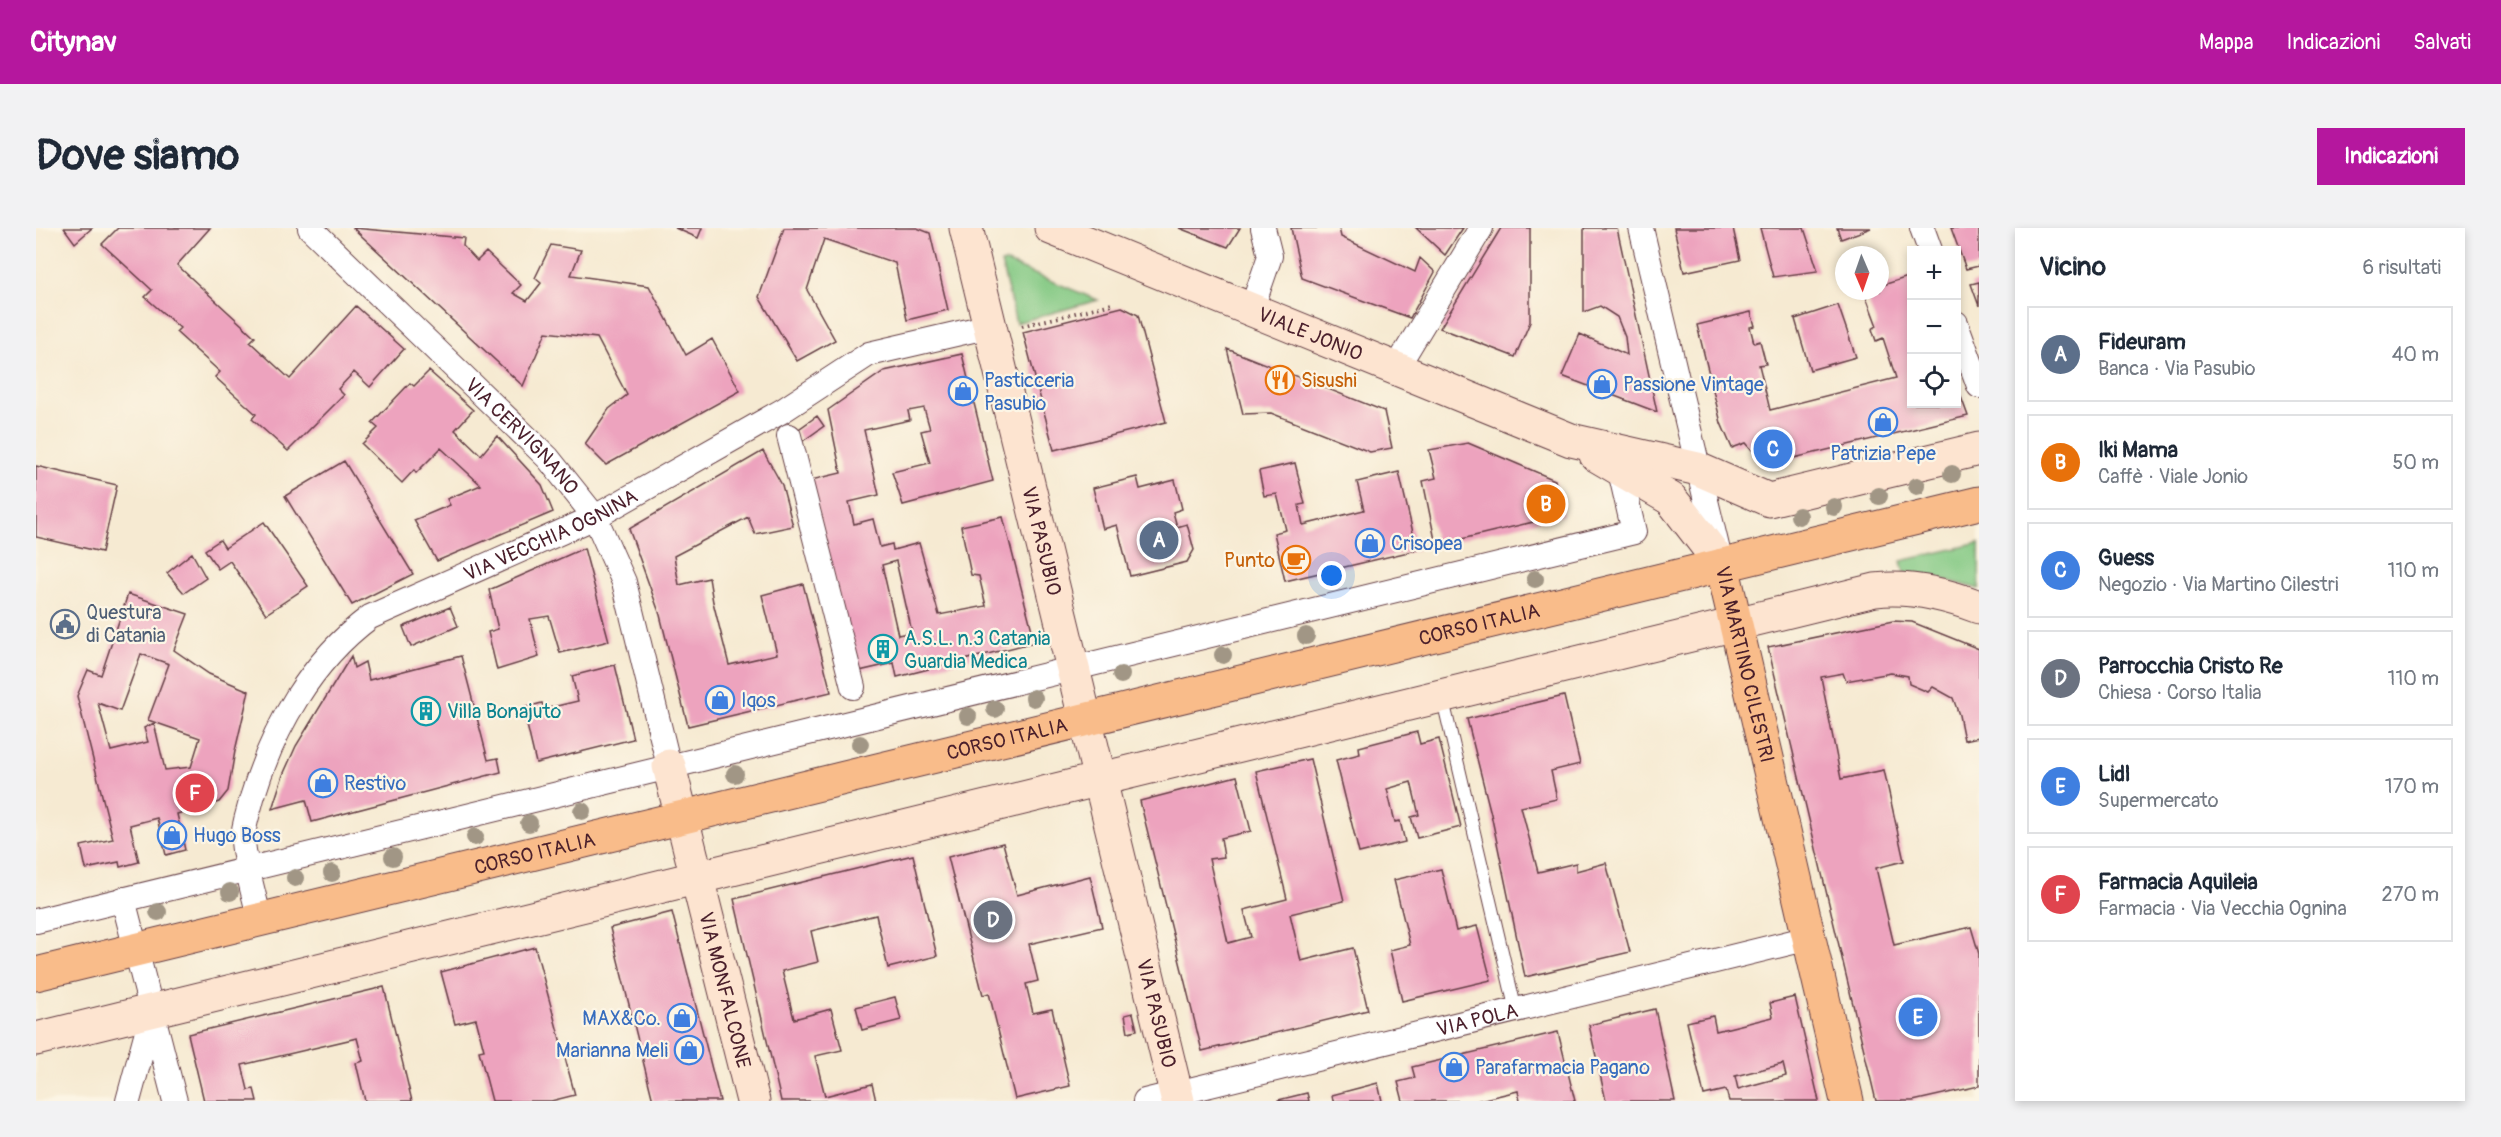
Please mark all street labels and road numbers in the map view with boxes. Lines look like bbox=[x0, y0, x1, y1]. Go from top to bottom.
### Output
street label: VIALE JONIO bbox=[1254, 301, 1366, 366]
street label: VIA CERVIGNANO bbox=[460, 372, 584, 499]
street label: VIA VECCHIA OGNINA bbox=[460, 483, 642, 586]
street label: VIA PASUBIO bbox=[1017, 484, 1067, 598]
street label: VIA MARTINO CILESTRI bbox=[1710, 564, 1780, 765]
street label: CORSO ITALIA bbox=[1416, 597, 1542, 651]
street label: CORSO ITALIA bbox=[944, 712, 1070, 765]
street label: CORSO ITALIA bbox=[472, 826, 598, 880]
street label: VIA MONFALCONE bbox=[694, 909, 757, 1071]
street label: VIA PASUBIO bbox=[1131, 956, 1182, 1070]
street label: VIA POLA bbox=[1434, 997, 1520, 1041]

